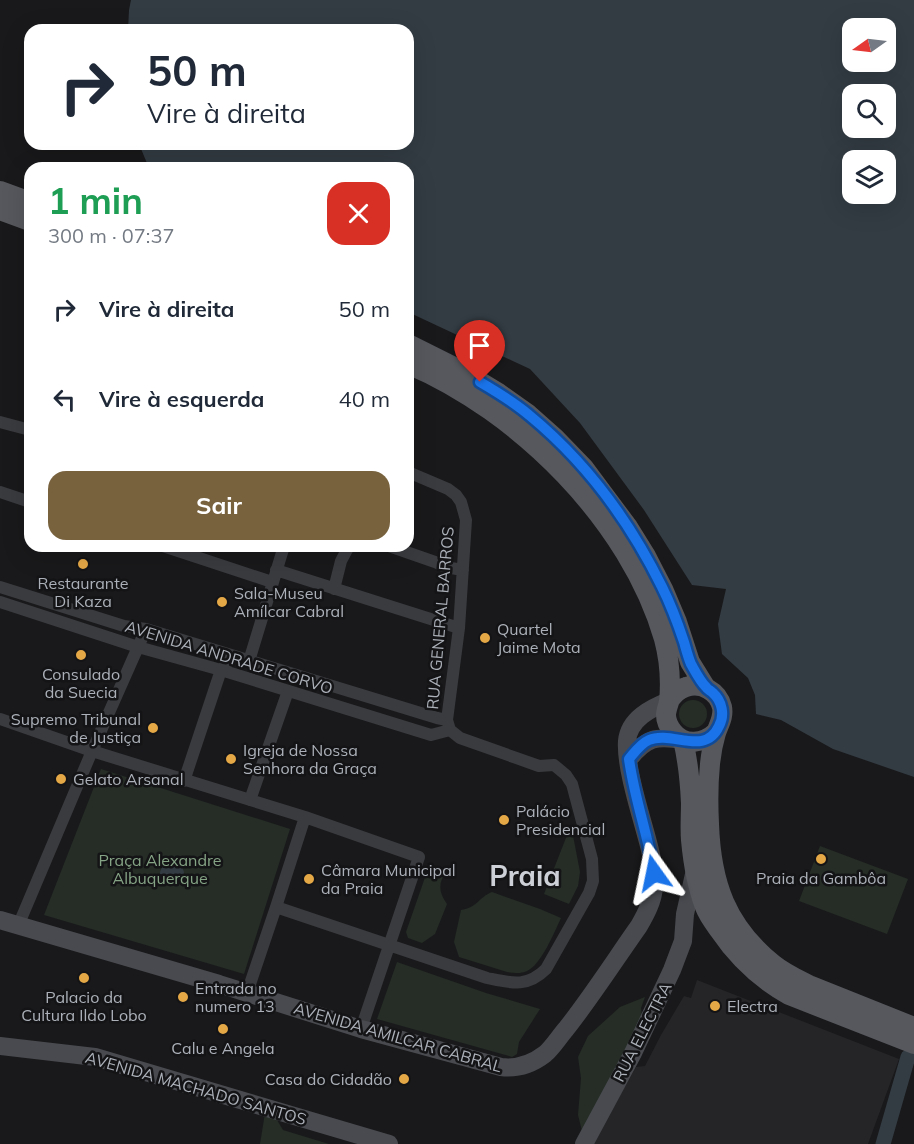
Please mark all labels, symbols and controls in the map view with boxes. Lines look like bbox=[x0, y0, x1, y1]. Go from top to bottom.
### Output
north arrow bbox=[842, 18, 896, 72]
map controls bbox=[842, 18, 896, 204]
text: 50 m bbox=[147, 44, 247, 97]
icon: right bbox=[48, 48, 126, 126]
button: search bbox=[842, 84, 896, 138]
text: Vire à direita bbox=[147, 96, 306, 130]
button: layers bbox=[842, 150, 896, 204]
text: 1 min bbox=[48, 178, 143, 223]
button: close bbox=[327, 182, 390, 245]
text: 300 m · 07:37 bbox=[48, 223, 174, 248]
icon: right bbox=[48, 293, 81, 326]
text: Vire à direita bbox=[99, 295, 234, 323]
text: 50 m bbox=[339, 295, 390, 323]
pin bbox=[454, 320, 505, 382]
icon: arrive bbox=[463, 329, 496, 362]
icon: left bbox=[48, 383, 81, 416]
text: Vire à esquerda bbox=[99, 385, 264, 413]
text: 40 m bbox=[339, 385, 390, 413]
button: Sair bbox=[48, 471, 390, 540]
street label: RUA GENERAL BARROS bbox=[422, 526, 458, 710]
marker: Restaurante Di Kaza bbox=[76, 557, 90, 571]
place label: Restaurante Di Kaza bbox=[38, 573, 128, 611]
place label: Sala-Museu Amílcar Cabral bbox=[234, 583, 344, 621]
marker: Sala-Museu Amílcar Cabral bbox=[215, 595, 229, 609]
street label: AVENIDA ANDRADE CORVO bbox=[123, 616, 335, 698]
place label: Quartel Jaime Mota bbox=[497, 619, 581, 657]
marker: Quartel Jaime Mota bbox=[478, 631, 492, 645]
marker: Consulado da Suecia bbox=[74, 648, 88, 662]
place label: Consulado da Suecia bbox=[42, 664, 120, 702]
place label: Supremo Tribunal de Justiça bbox=[11, 709, 141, 747]
marker: Supremo Tribunal de Justiça bbox=[146, 721, 160, 735]
place label: Igreja de Nossa Senhora da Graça bbox=[243, 740, 377, 778]
marker: Igreja de Nossa Senhora da Graça bbox=[224, 752, 238, 766]
place label: Gelato Arsanal bbox=[73, 769, 183, 789]
marker: Gelato Arsanal bbox=[54, 772, 68, 786]
place label: Palácio Presidencial bbox=[516, 801, 605, 839]
marker: Palácio Presidencial bbox=[497, 813, 511, 827]
position arrow bbox=[622, 841, 686, 905]
park label: Praça Alexandre Albuquerque bbox=[99, 850, 221, 888]
marker: Praia da Gambôa bbox=[814, 852, 828, 866]
district label: Praia bbox=[489, 858, 561, 893]
place label: Câmara Municipal da Praia bbox=[321, 860, 456, 898]
place label: Praia da Gambôa bbox=[756, 868, 886, 888]
marker: Câmara Municipal da Praia bbox=[302, 872, 316, 886]
marker: Palacio da Cultura Ildo Lobo bbox=[77, 971, 91, 985]
place label: Entrada no numero 13 bbox=[195, 978, 277, 1016]
street label: RUA ELECTRA bbox=[608, 979, 676, 1085]
place label: Palacio da Cultura Ildo Lobo bbox=[21, 987, 147, 1025]
marker: Entrada no numero 13 bbox=[176, 990, 190, 1004]
place label: Electra bbox=[727, 996, 778, 1016]
street label: AVENIDA AMILCAR CABRAL bbox=[292, 998, 505, 1076]
marker: Electra bbox=[708, 999, 722, 1013]
marker: Calu e Angela bbox=[216, 1022, 230, 1036]
place label: Calu e Angela bbox=[171, 1038, 275, 1058]
street label: AVENIDA MACHADO SANTOS bbox=[83, 1047, 309, 1129]
place label: Casa do Cidadão bbox=[265, 1069, 392, 1089]
marker: Casa do Cidadão bbox=[397, 1072, 411, 1086]

